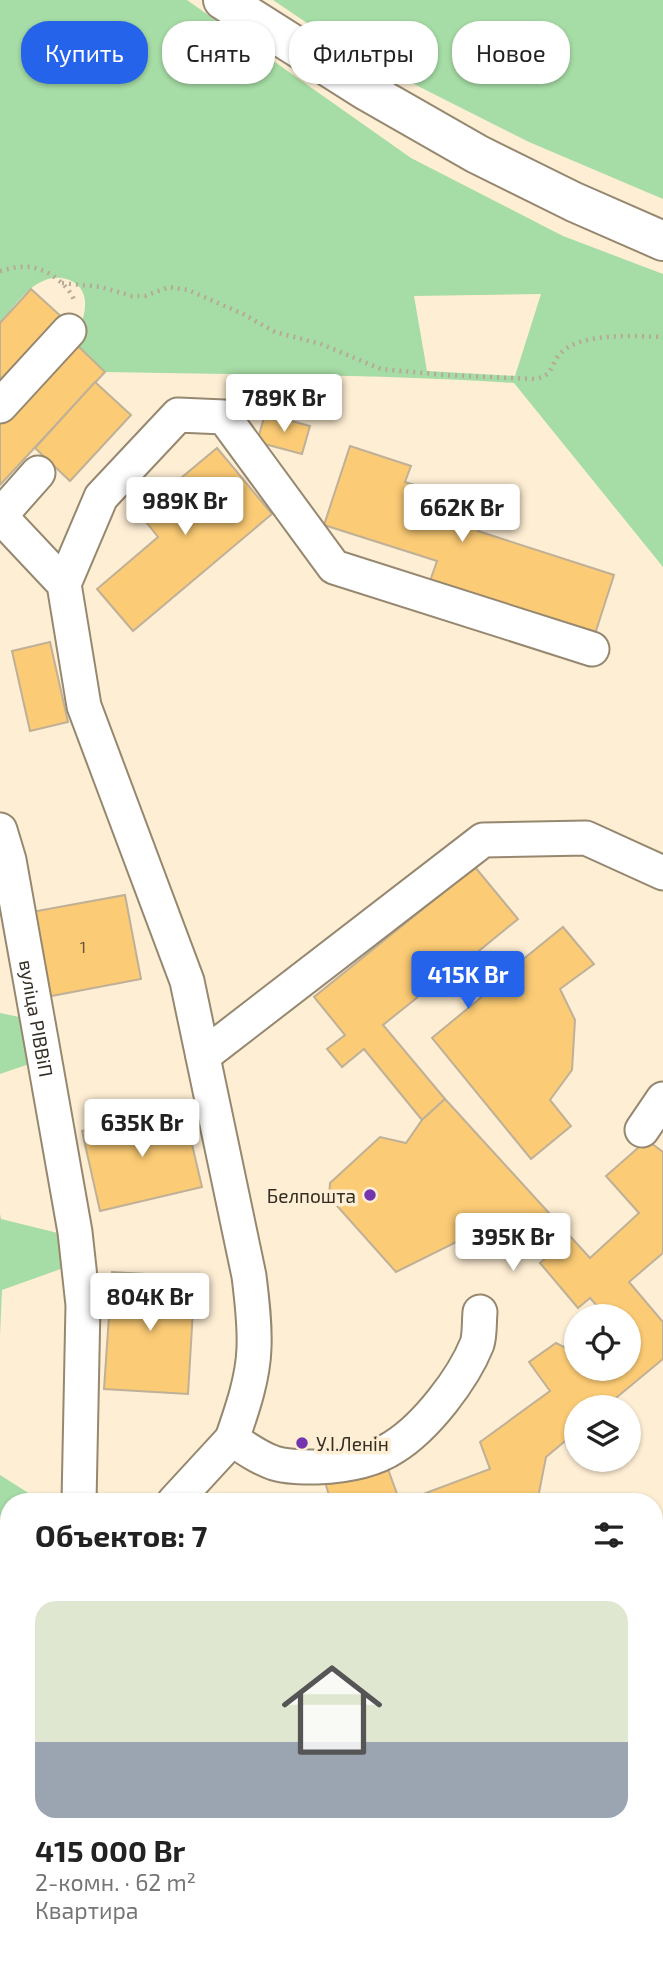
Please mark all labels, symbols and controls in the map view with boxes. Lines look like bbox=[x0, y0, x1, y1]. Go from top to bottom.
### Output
chip: Купить bbox=[21, 21, 148, 84]
chip: Снять bbox=[162, 21, 275, 84]
chip: Фильтры bbox=[289, 21, 438, 84]
chip: Новое bbox=[452, 21, 570, 84]
pin: 789K Br bbox=[219, 374, 349, 434]
text: 789K Br bbox=[242, 383, 326, 411]
pin: 989K Br bbox=[120, 477, 250, 537]
pin: 662K Br bbox=[397, 484, 527, 544]
text: 989K Br bbox=[142, 486, 228, 514]
text: 662K Br bbox=[420, 493, 504, 521]
house number: 1 bbox=[80, 937, 86, 956]
pin: 415K Br bbox=[403, 951, 533, 1011]
street label: вуліца РІВВіП bbox=[15, 958, 59, 1079]
text: 415K Br bbox=[427, 960, 509, 988]
pin: 635K Br bbox=[77, 1100, 207, 1159]
text: 635K Br bbox=[100, 1108, 184, 1136]
place label: Белпошта bbox=[267, 1184, 356, 1207]
marker: Белпошта bbox=[362, 1187, 378, 1203]
pin: 395K Br bbox=[448, 1214, 578, 1273]
text: 395K Br bbox=[471, 1222, 555, 1250]
pin: 804K Br bbox=[85, 1274, 215, 1333]
text: 804K Br bbox=[106, 1282, 194, 1310]
map controls bbox=[564, 1304, 641, 1472]
button: locate bbox=[564, 1304, 641, 1381]
button: layers bbox=[564, 1395, 641, 1472]
place label: У.І.Ленін bbox=[316, 1432, 389, 1455]
marker: У.І.Ленін bbox=[294, 1435, 310, 1451]
icon: filters bbox=[590, 1516, 628, 1554]
text: Объектов: 7 bbox=[35, 1517, 207, 1553]
icon: home bbox=[269, 1647, 395, 1773]
text: 415 000 Br bbox=[35, 1832, 185, 1868]
text: 2-комн. · 62 m² bbox=[35, 1868, 196, 1896]
text: Квартира bbox=[35, 1896, 139, 1924]

